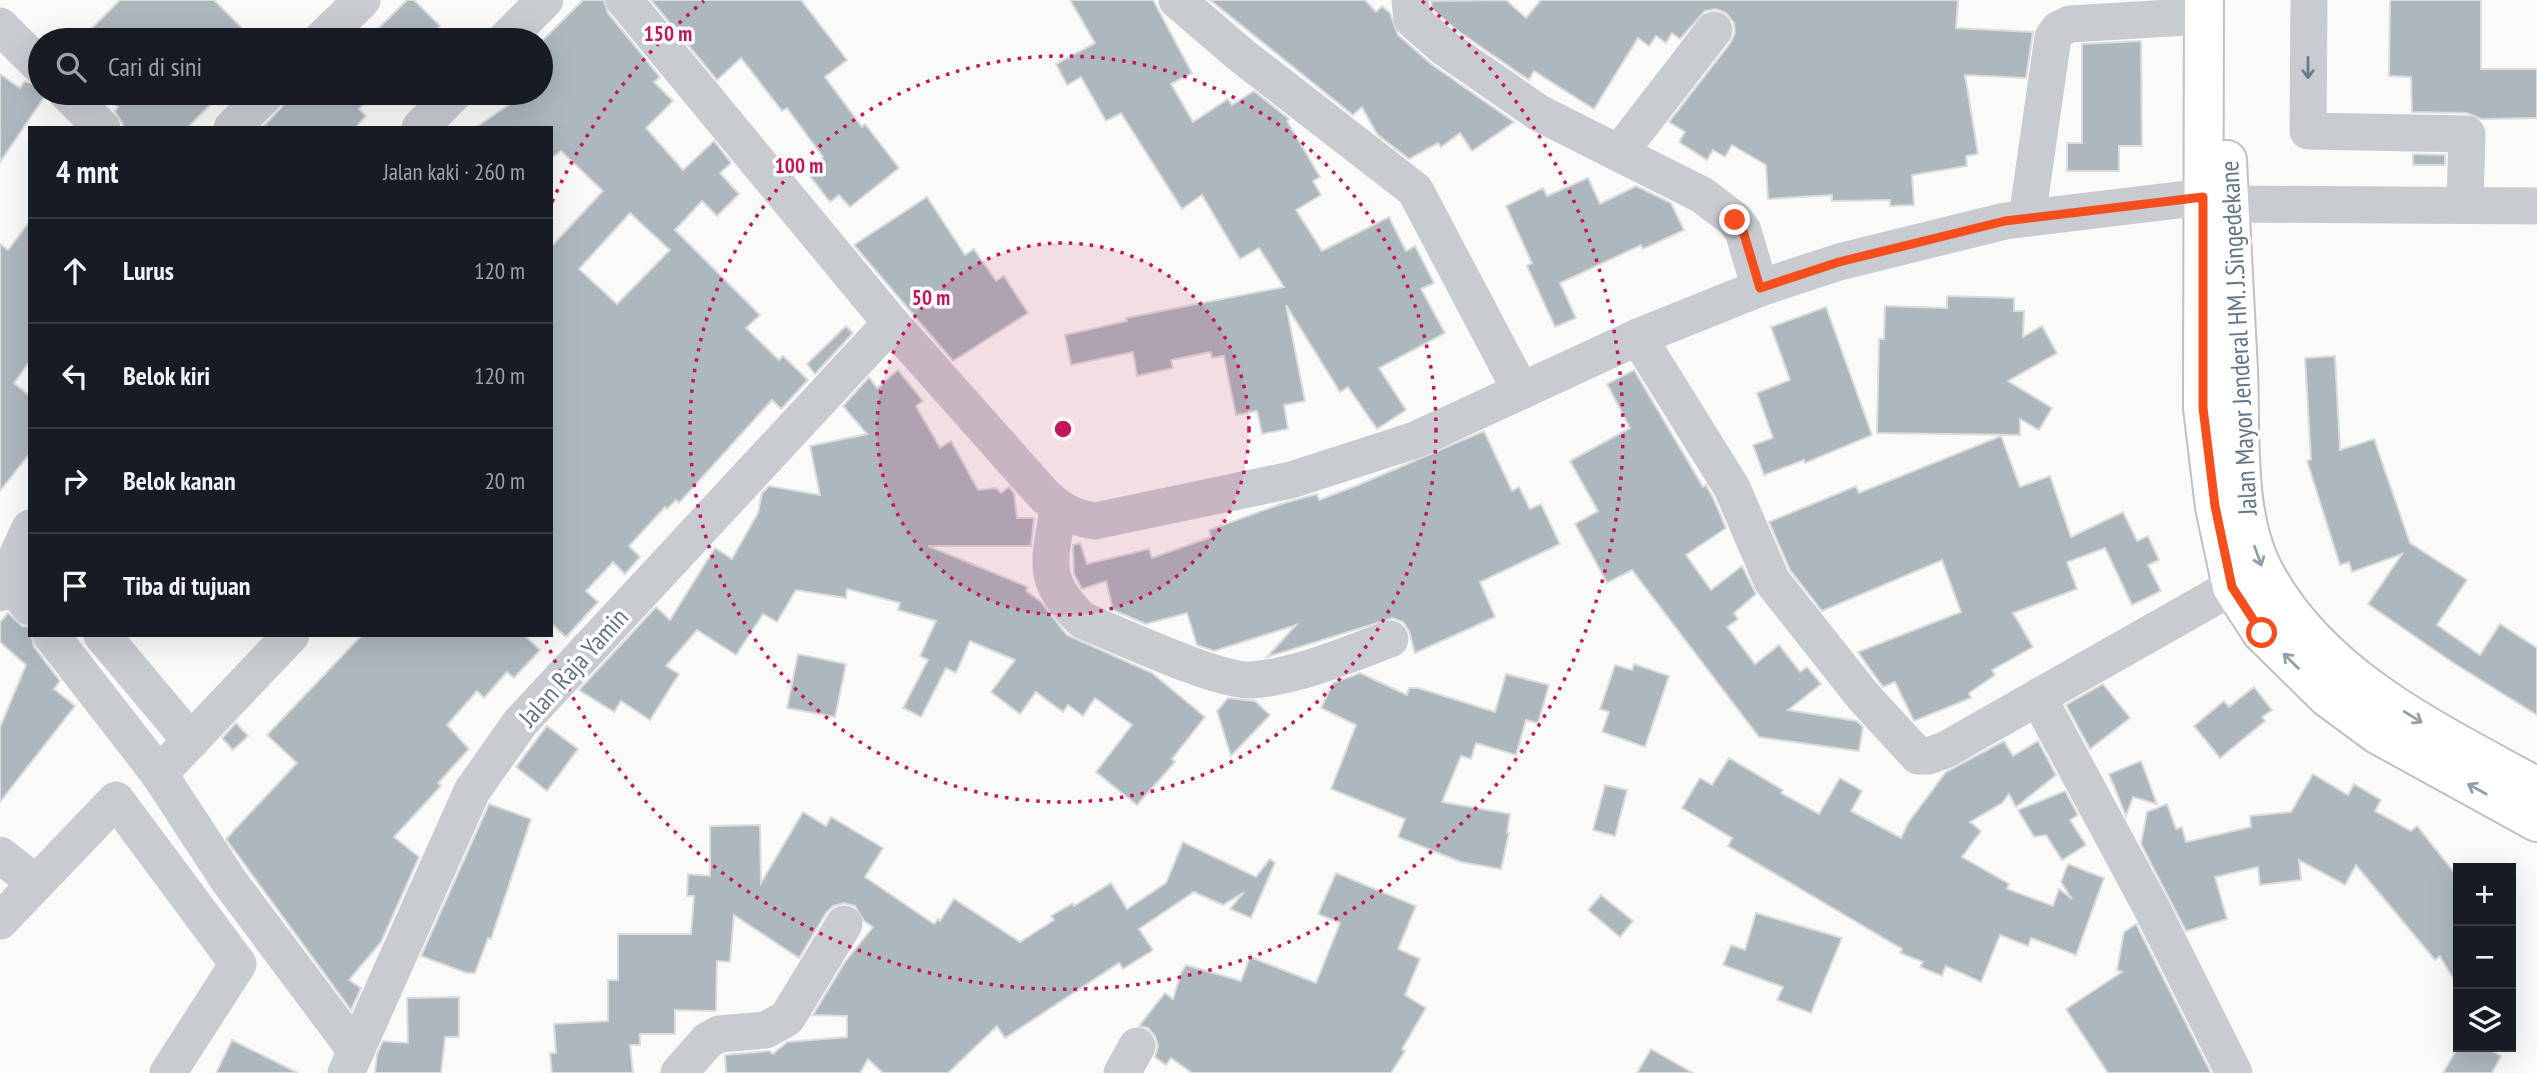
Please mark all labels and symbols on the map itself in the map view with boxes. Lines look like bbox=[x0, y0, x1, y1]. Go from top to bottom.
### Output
text: 150 m bbox=[644, 20, 692, 47]
one-way arrow bbox=[2301, 56, 2315, 79]
text: 100 m bbox=[775, 152, 823, 179]
street label: Jalan Mayor Jenderal HM. J.Singedekane bbox=[2212, 160, 2264, 517]
route end bbox=[1719, 204, 1750, 235]
text: 50 m bbox=[912, 284, 950, 311]
centre of rings bbox=[1051, 417, 1075, 441]
one-way arrow bbox=[2253, 544, 2265, 566]
street label: Jalan Raja Yamin bbox=[510, 601, 635, 734]
route start bbox=[2246, 617, 2277, 648]
one-way arrow bbox=[2283, 653, 2300, 670]
one-way arrow bbox=[2402, 711, 2422, 725]
one-way arrow bbox=[2468, 782, 2488, 796]

